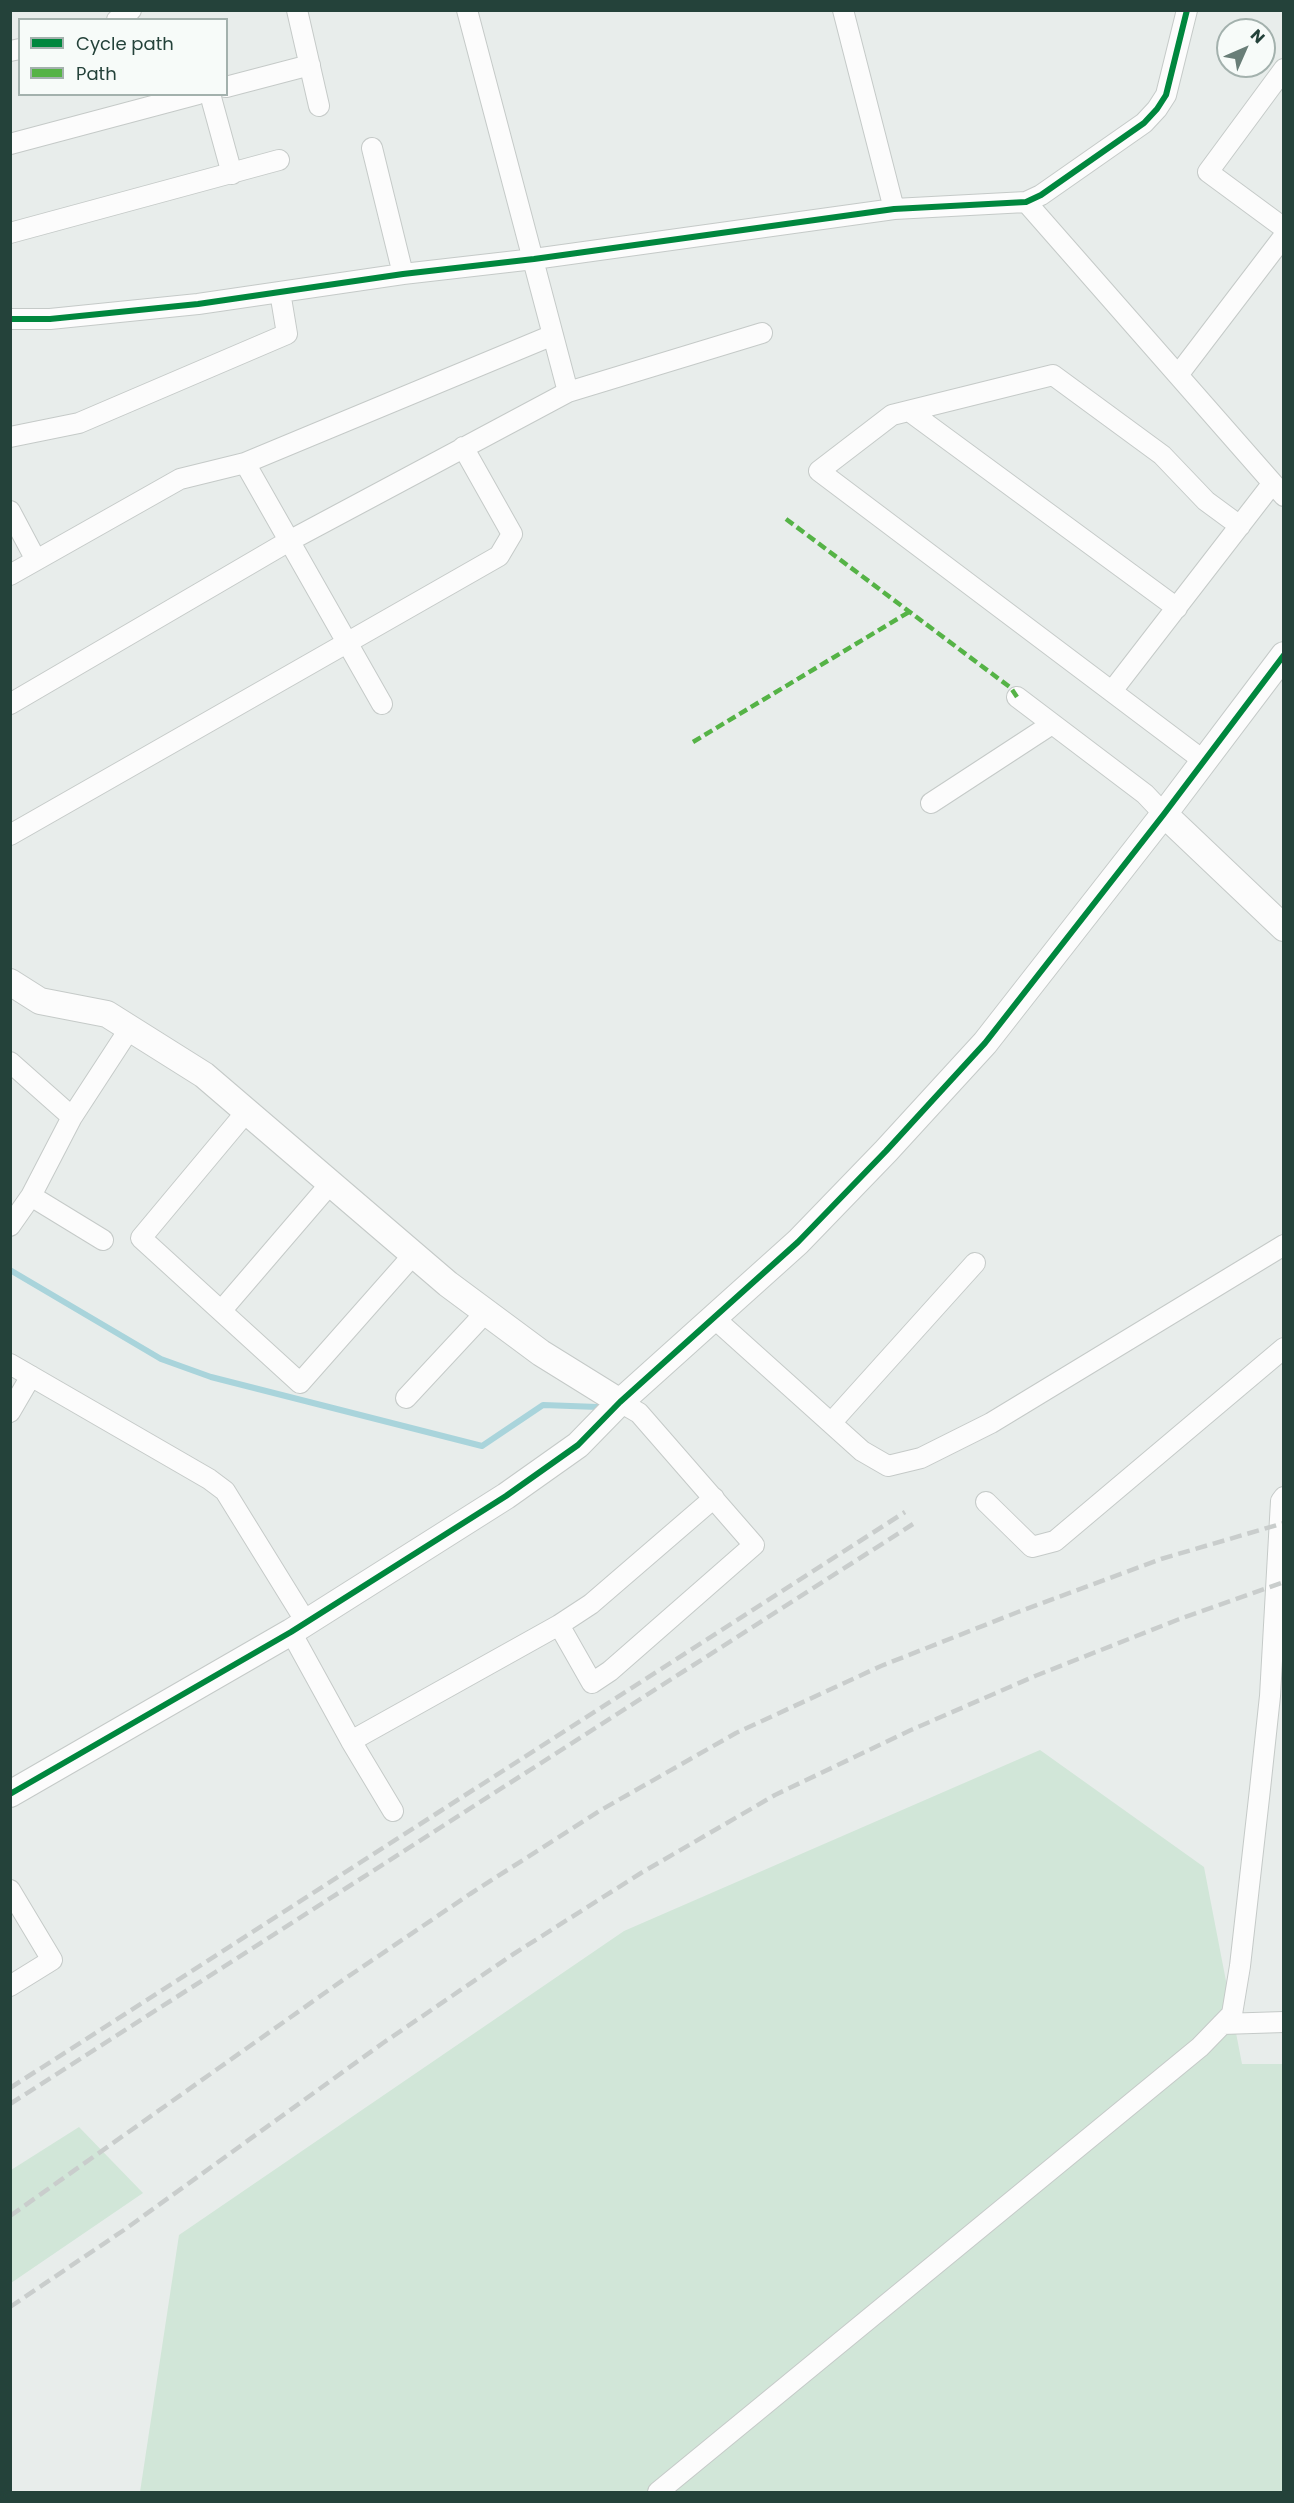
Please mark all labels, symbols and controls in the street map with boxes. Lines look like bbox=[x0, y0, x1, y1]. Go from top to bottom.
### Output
legend bbox=[18, 18, 228, 96]
north arrow bbox=[1216, 18, 1276, 78]
text: N bbox=[1245, 24, 1270, 49]
text: Cycle path bbox=[76, 31, 174, 56]
text: Path bbox=[76, 61, 117, 86]

